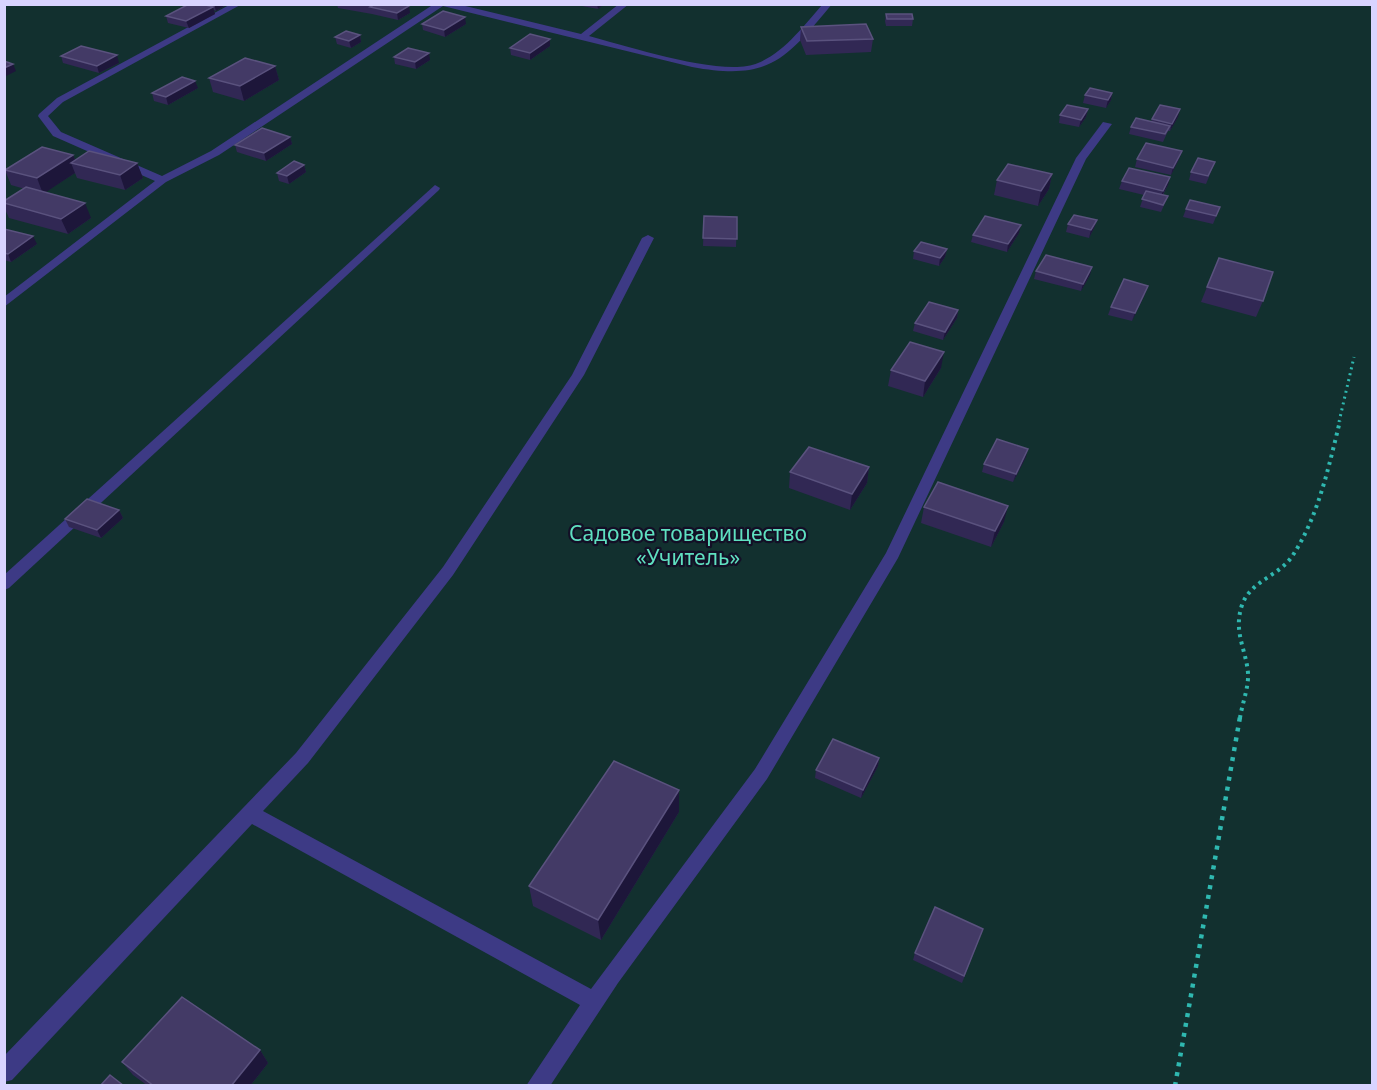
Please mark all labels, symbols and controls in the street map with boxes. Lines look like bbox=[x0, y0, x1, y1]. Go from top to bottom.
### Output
park label: Садовое товарищество «Учитель» bbox=[569, 519, 807, 571]

